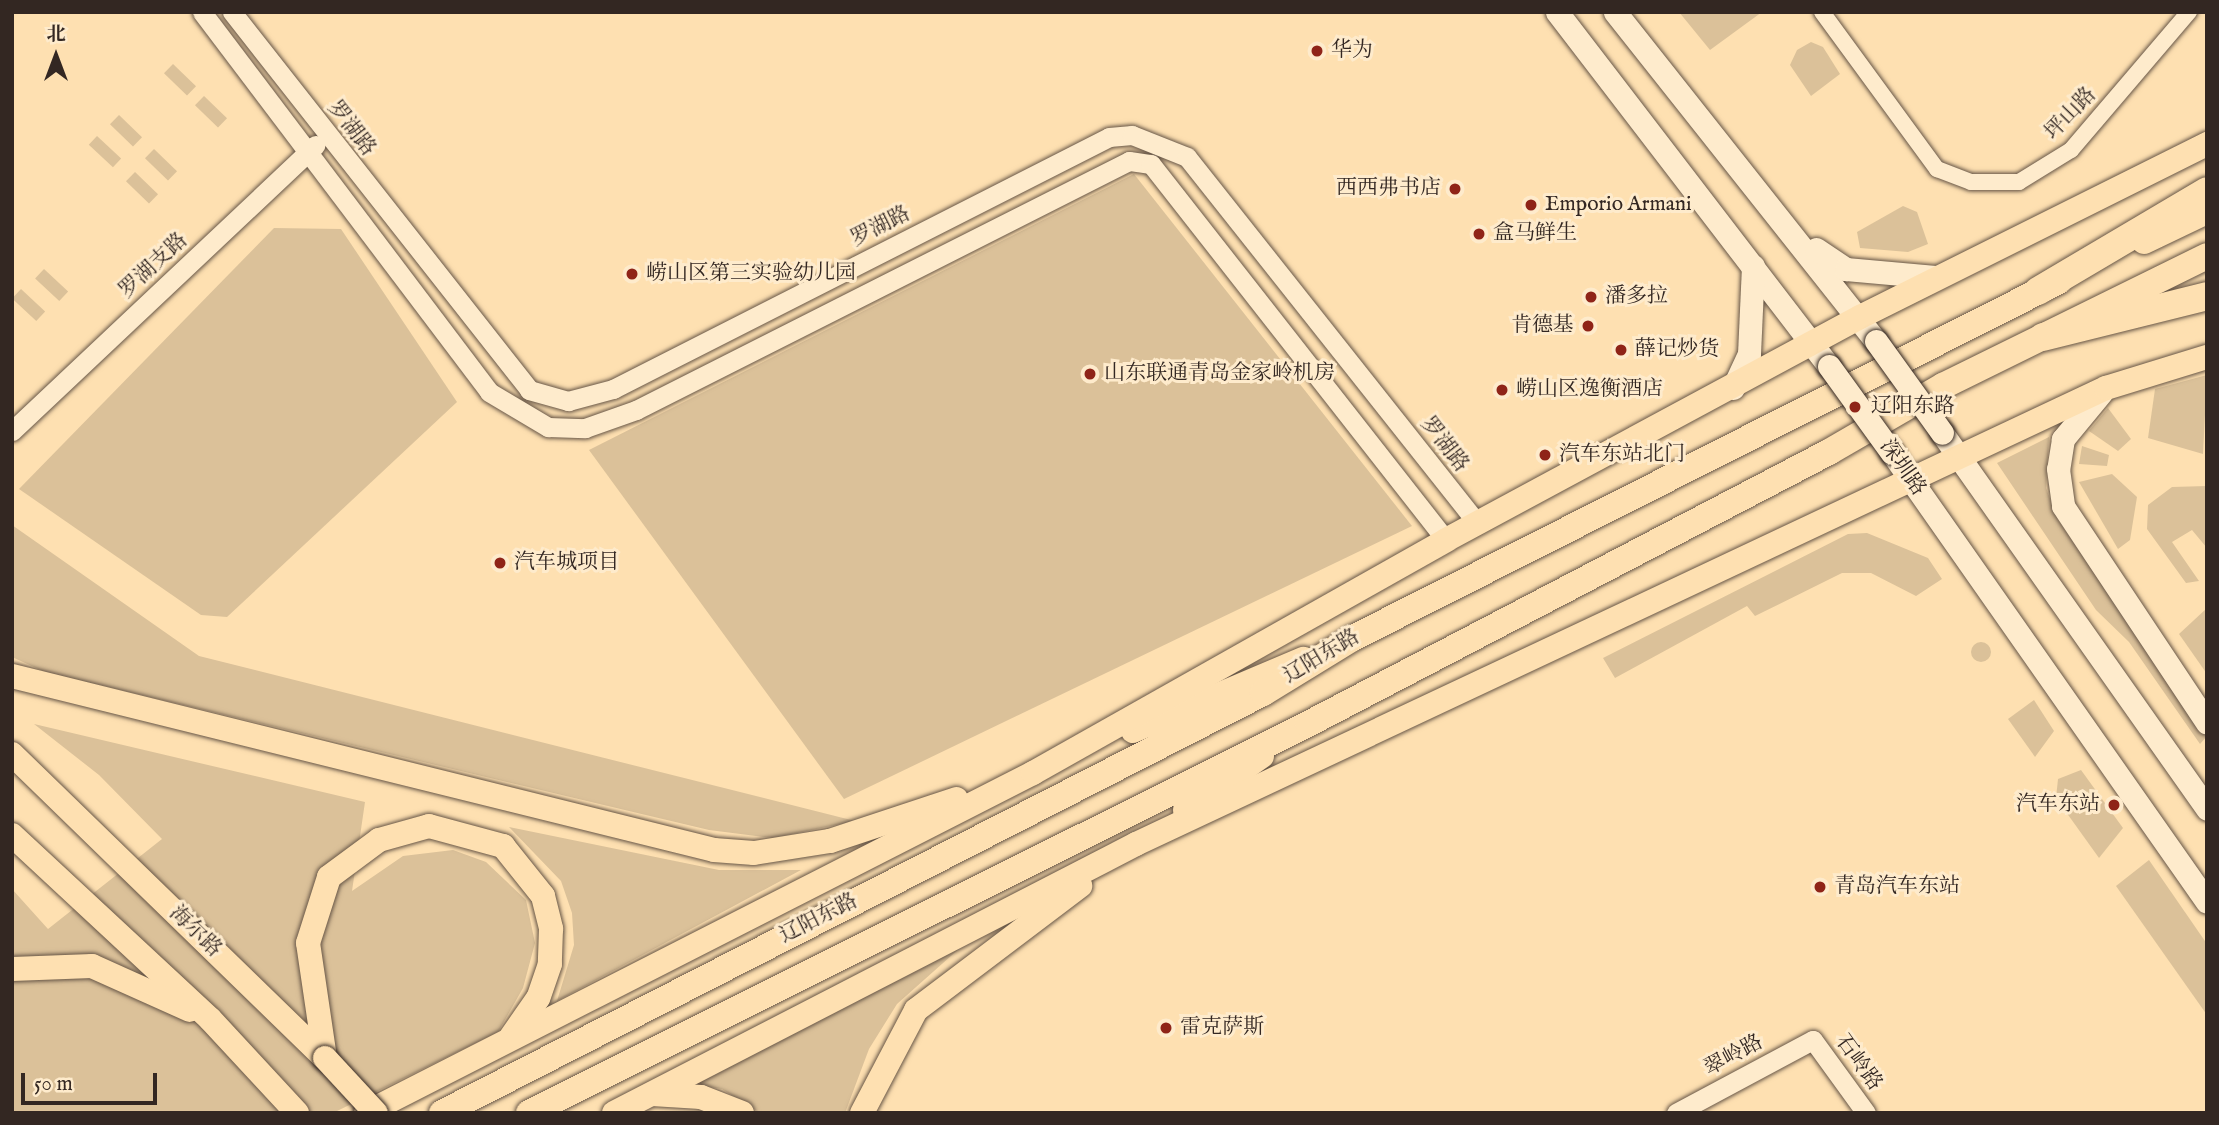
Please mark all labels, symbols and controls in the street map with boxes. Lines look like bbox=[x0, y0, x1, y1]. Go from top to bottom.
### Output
north arrow bbox=[21, 21, 91, 91]
text: 北 bbox=[46, 23, 66, 47]
place label: 华为 bbox=[1331, 38, 1373, 64]
marker: 华为 bbox=[1309, 43, 1325, 59]
street label: 坪山路 bbox=[2040, 83, 2102, 145]
street label: 罗湖路 bbox=[322, 96, 380, 162]
place label: 西西弗书店 bbox=[1336, 176, 1441, 202]
marker: 西西弗书店 bbox=[1447, 181, 1463, 197]
place label: Emporio Armani bbox=[1545, 192, 1692, 218]
marker: Emporio Armani bbox=[1523, 197, 1539, 213]
street label: 罗湖路 bbox=[847, 201, 915, 253]
place label: 盒马鲜生 bbox=[1493, 221, 1577, 247]
marker: 盒马鲜生 bbox=[1471, 226, 1487, 242]
street label: 罗湖支路 bbox=[115, 228, 193, 304]
place label: 崂山区第三实验幼儿园 bbox=[646, 261, 856, 287]
marker: 崂山区第三实验幼儿园 bbox=[624, 266, 640, 282]
place label: 潘多拉 bbox=[1605, 284, 1668, 310]
marker: 潘多拉 bbox=[1583, 289, 1599, 305]
place label: 肯德基 bbox=[1511, 313, 1574, 339]
marker: 肯德基 bbox=[1580, 318, 1596, 334]
place label: 薛记炒货 bbox=[1635, 337, 1719, 363]
marker: 薛记炒货 bbox=[1613, 342, 1629, 358]
place label: 山东联通青岛金家岭机房 bbox=[1104, 361, 1335, 387]
marker: 山东联通青岛金家岭机房 bbox=[1082, 366, 1098, 382]
place label: 崂山区逸衡酒店 bbox=[1516, 377, 1663, 403]
marker: 崂山区逸衡酒店 bbox=[1494, 382, 1510, 398]
place label: 辽阳东路 bbox=[1871, 394, 1955, 420]
marker: 辽阳东路 bbox=[1845, 397, 1865, 417]
street label: 罗湖路 bbox=[1415, 412, 1473, 478]
street label: 深圳路 bbox=[1874, 435, 1930, 501]
place label: 汽车东站北门 bbox=[1559, 442, 1685, 468]
marker: 汽车东站北门 bbox=[1537, 447, 1553, 463]
place label: 汽车城项目 bbox=[514, 550, 619, 576]
marker: 汽车城项目 bbox=[492, 555, 508, 571]
street label: 辽阳东路 bbox=[1280, 625, 1364, 689]
place label: 汽车东站 bbox=[2016, 792, 2100, 818]
marker: 汽车东站 bbox=[2106, 797, 2122, 813]
place label: 青岛汽车东站 bbox=[1834, 874, 1960, 900]
marker: 青岛汽车东站 bbox=[1812, 879, 1828, 895]
street label: 辽阳东路 bbox=[776, 889, 862, 949]
street label: 海尔路 bbox=[164, 901, 226, 963]
place label: 雷克萨斯 bbox=[1180, 1015, 1264, 1041]
marker: 雷克萨斯 bbox=[1158, 1020, 1174, 1036]
street label: 翠岭路 bbox=[1700, 1030, 1768, 1082]
street label: 石岭路 bbox=[1829, 1030, 1887, 1096]
scale bar bbox=[24, 1058, 161, 1102]
text: 50 m bbox=[34, 1071, 73, 1098]

